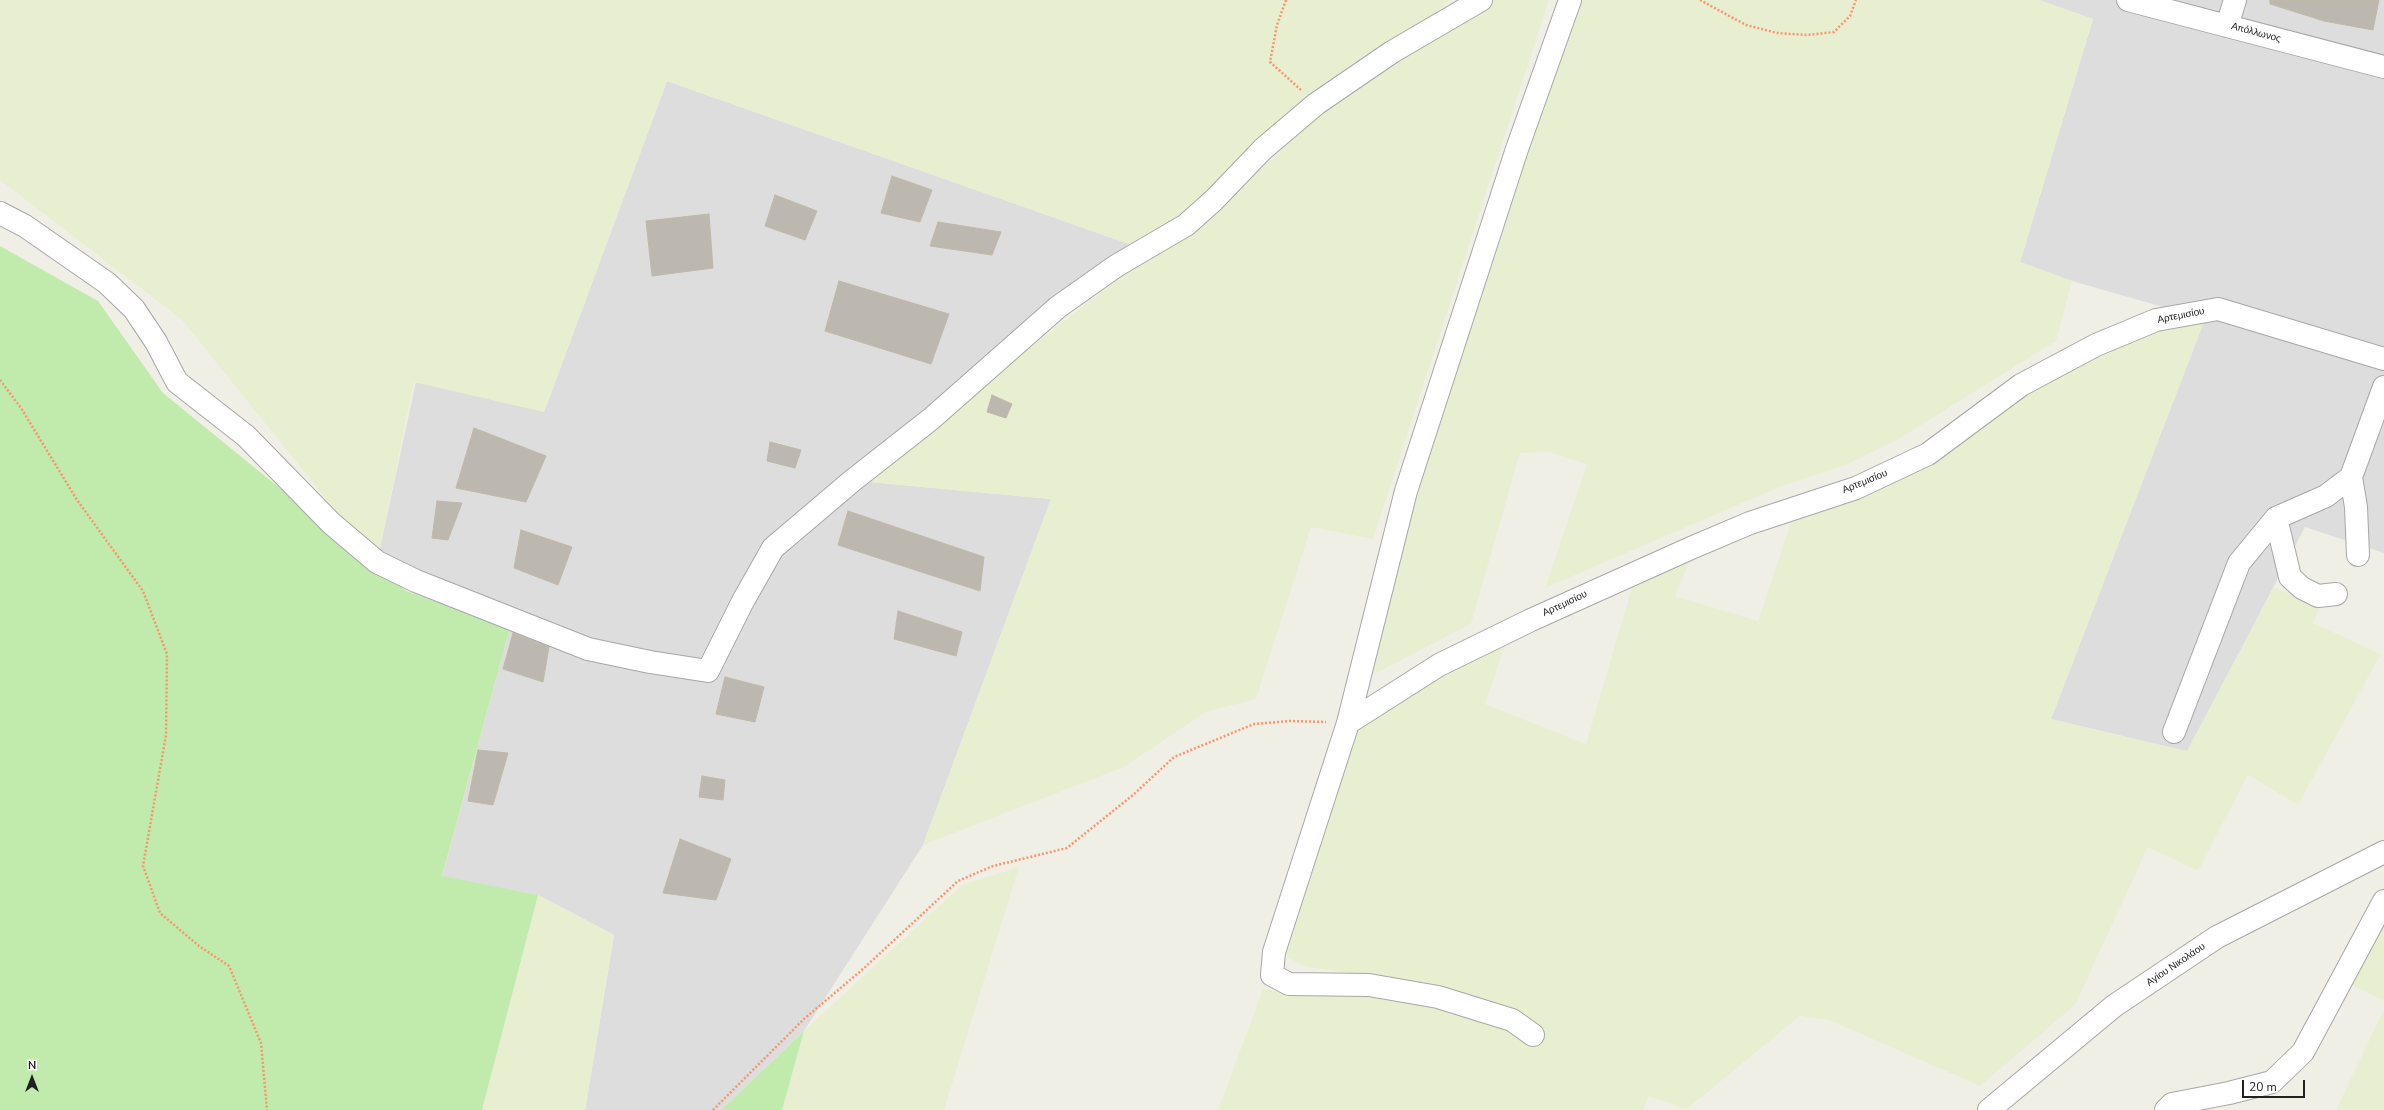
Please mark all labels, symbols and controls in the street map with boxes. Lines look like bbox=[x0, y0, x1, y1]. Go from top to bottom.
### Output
street label: Απόλλωνος bbox=[2230, 21, 2282, 45]
street label: Αρτεμισίου bbox=[2156, 306, 2206, 326]
street label: Αρτεμισίου bbox=[1841, 467, 1889, 497]
street label: Αρτεμισίου bbox=[1541, 588, 1589, 620]
street label: Αγίου Νικολάου bbox=[2144, 941, 2208, 989]
north arrow bbox=[12, 1058, 52, 1098]
text: N bbox=[28, 1058, 36, 1073]
scale bar bbox=[2244, 1072, 2307, 1098]
text: 20 m bbox=[2249, 1079, 2277, 1095]

